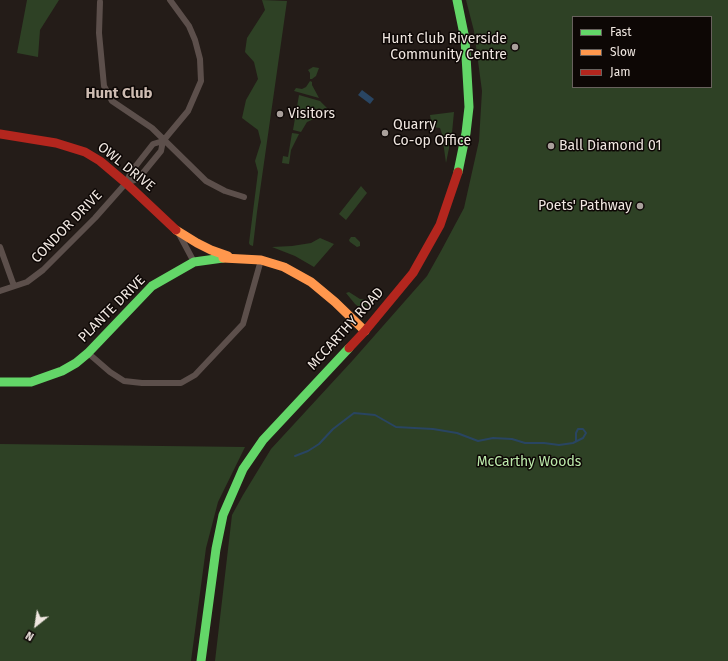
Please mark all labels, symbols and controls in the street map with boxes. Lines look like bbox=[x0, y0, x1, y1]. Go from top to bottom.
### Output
legend bbox=[572, 16, 712, 88]
text: Fast bbox=[610, 25, 632, 39]
place label: Hunt Club Riverside Community Centre bbox=[382, 31, 507, 64]
marker: Hunt Club Riverside Community Centre bbox=[510, 42, 520, 52]
text: Slow bbox=[610, 45, 636, 59]
text: Jam bbox=[610, 65, 630, 79]
district label: Hunt Club bbox=[85, 85, 153, 103]
place label: Visitors bbox=[288, 106, 335, 122]
marker: Visitors bbox=[275, 109, 285, 119]
place label: Quarry Co-op Office bbox=[393, 117, 471, 150]
marker: Quarry Co-op Office bbox=[380, 128, 390, 138]
place label: Ball Diamond 01 bbox=[559, 138, 661, 154]
street label: OWL DRIVE bbox=[94, 139, 158, 195]
marker: Ball Diamond 01 bbox=[546, 141, 556, 151]
street label: CONDOR DRIVE bbox=[28, 187, 106, 267]
place label: Poets' Pathway bbox=[538, 198, 632, 214]
marker: Poets' Pathway bbox=[635, 201, 645, 211]
street label: PLANTE DRIVE bbox=[75, 272, 149, 346]
street label: MCCARTHY ROAD bbox=[304, 284, 388, 374]
park label: McCarthy Woods bbox=[477, 454, 581, 470]
north arrow bbox=[16, 605, 56, 645]
text: N bbox=[23, 628, 36, 643]

